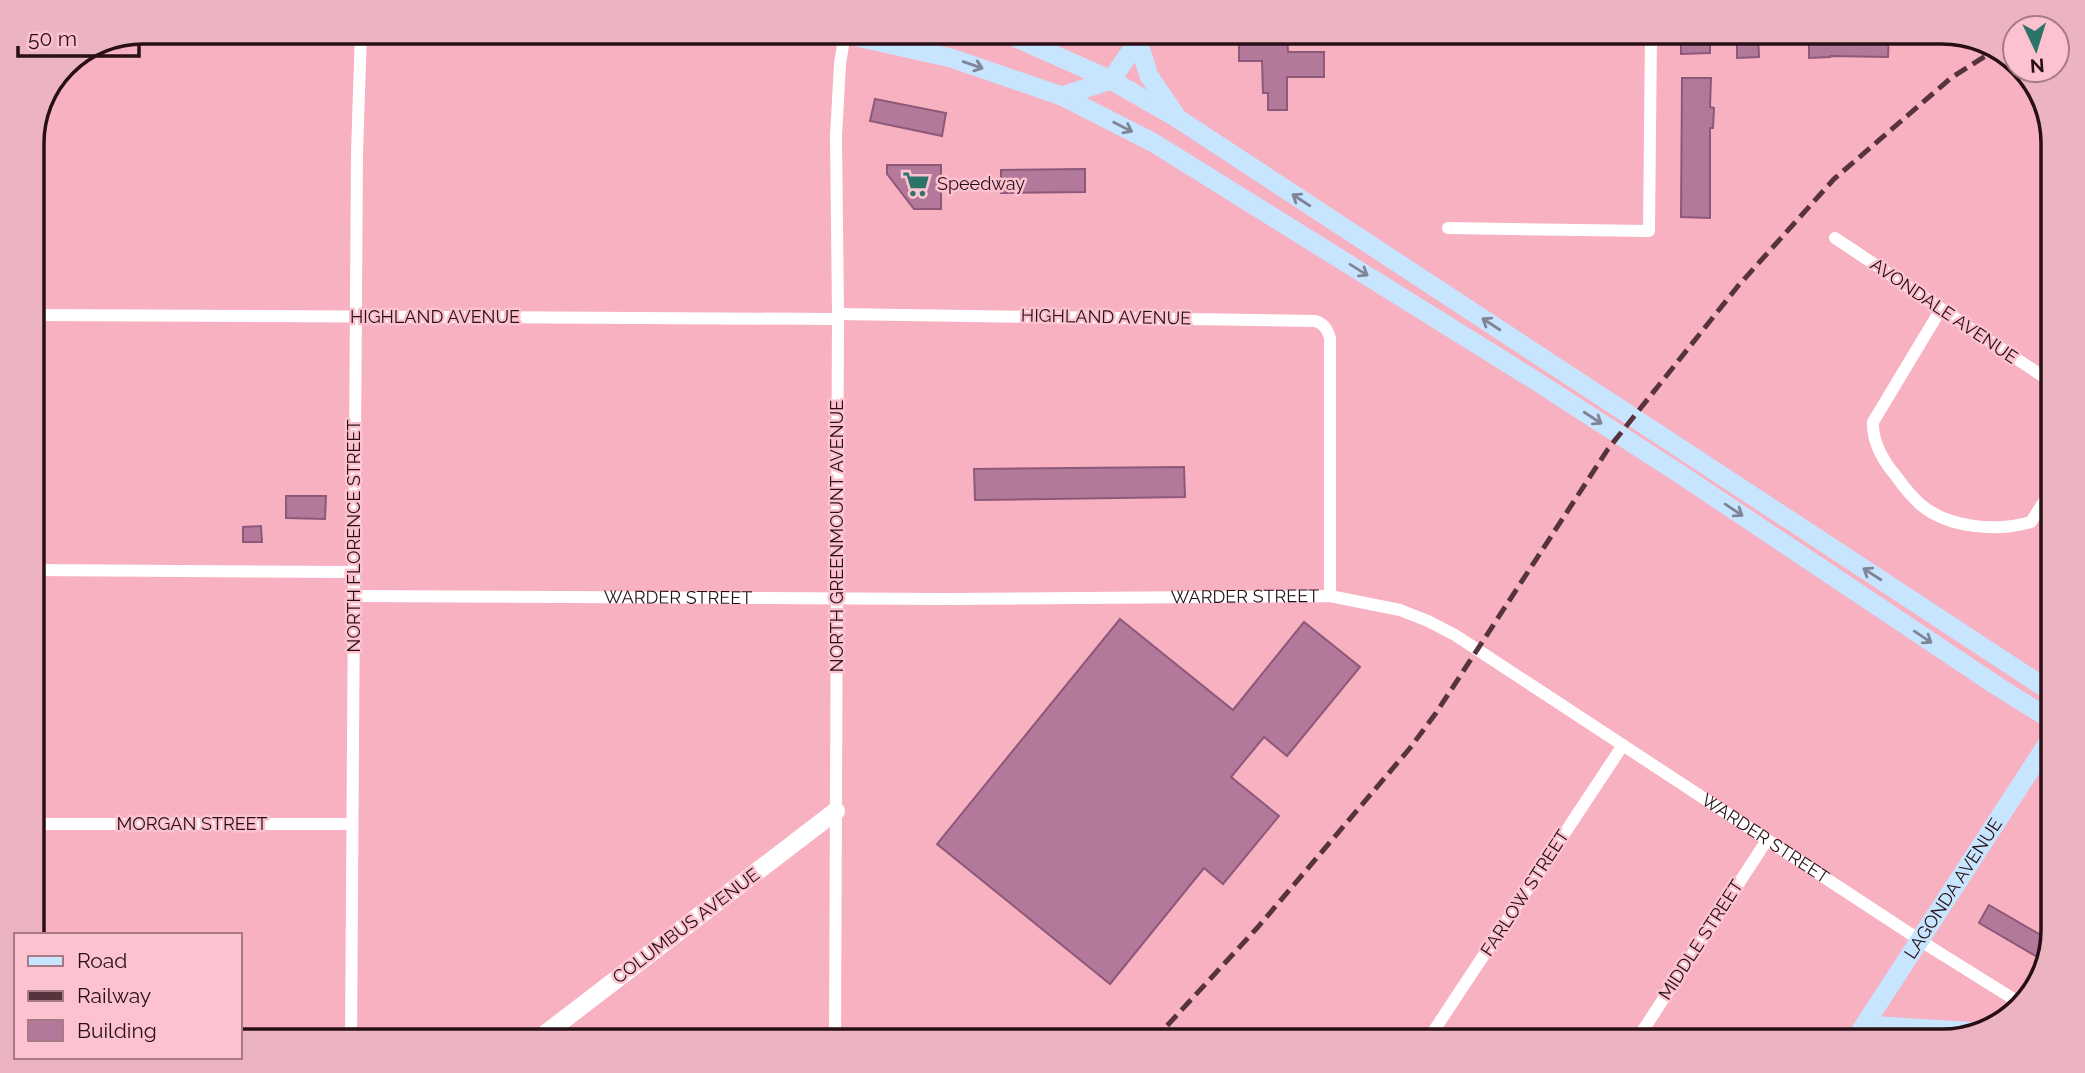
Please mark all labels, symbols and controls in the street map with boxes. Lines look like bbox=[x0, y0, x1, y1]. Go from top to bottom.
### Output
scale bar bbox=[18, 14, 138, 58]
north arrow bbox=[2001, 14, 2071, 84]
text: 50 m bbox=[28, 26, 77, 51]
text: N bbox=[2029, 54, 2045, 77]
one-way arrow bbox=[961, 60, 983, 72]
one-way arrow bbox=[1112, 121, 1133, 135]
supermarket icon: Speedway bbox=[901, 169, 931, 199]
place label: Speedway bbox=[937, 173, 1025, 194]
one-way arrow bbox=[1292, 193, 1311, 208]
street label: AVONDALE AVENUE bbox=[1867, 253, 2022, 368]
one-way arrow bbox=[1349, 264, 1369, 278]
street label: HIGHLAND AVENUE bbox=[1021, 305, 1191, 328]
street label: HIGHLAND AVENUE bbox=[350, 306, 520, 327]
one-way arrow bbox=[1482, 317, 1502, 331]
street label: NORTH GREENMOUNT AVENUE bbox=[826, 400, 847, 672]
one-way arrow bbox=[1583, 410, 1602, 425]
street label: NORTH FLORENCE STREET bbox=[343, 419, 364, 653]
one-way arrow bbox=[1724, 503, 1743, 518]
one-way arrow bbox=[1863, 567, 1882, 582]
street label: WARDER STREET bbox=[1171, 585, 1319, 607]
street label: WARDER STREET bbox=[604, 586, 752, 608]
one-way arrow bbox=[1913, 630, 1932, 644]
street label: WARDER STREET bbox=[1698, 789, 1833, 888]
street label: MORGAN STREET bbox=[116, 813, 268, 834]
street label: LAGONDA AVENUE bbox=[1899, 814, 2006, 962]
street label: FARLOW STREET bbox=[1476, 826, 1573, 960]
street label: COLUMBUS AVENUE bbox=[608, 864, 763, 988]
street label: MIDDLE STREET bbox=[1654, 876, 1747, 1004]
legend bbox=[14, 933, 242, 1059]
text: Road bbox=[77, 948, 127, 973]
text: Railway bbox=[77, 983, 151, 1008]
text: Building bbox=[77, 1018, 157, 1043]

